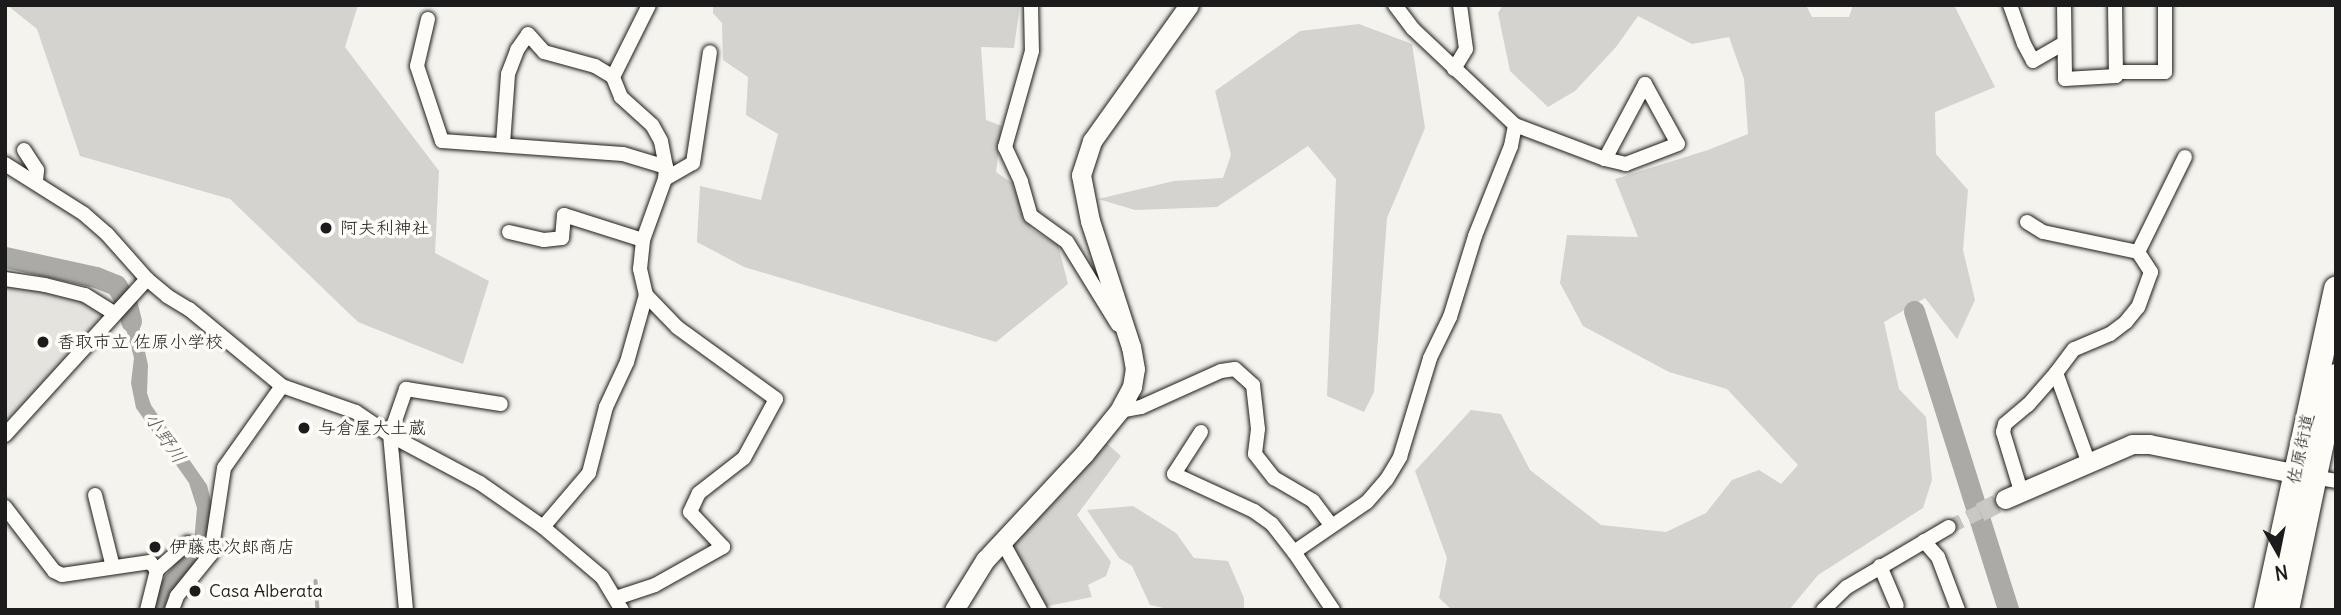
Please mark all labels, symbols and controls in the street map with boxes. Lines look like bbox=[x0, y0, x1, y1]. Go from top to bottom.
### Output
place label: 阿夫利神社 bbox=[340, 217, 430, 239]
marker: 阿夫利神社 bbox=[318, 220, 334, 236]
place label: 香取市立 佐原小学校 bbox=[57, 331, 223, 353]
marker: 香取市立 佐原小学校 bbox=[35, 334, 51, 350]
water label: 小野川 bbox=[140, 408, 190, 468]
street label: 佐原街道 bbox=[2283, 412, 2319, 486]
place label: 与倉屋大土蔵 bbox=[318, 417, 426, 439]
marker: 与倉屋大土蔵 bbox=[296, 420, 312, 436]
north arrow bbox=[2243, 517, 2313, 587]
place label: 伊藤忠次郎商店 bbox=[169, 536, 295, 558]
marker: 伊藤忠次郎商店 bbox=[147, 539, 163, 555]
text: N bbox=[2273, 560, 2290, 586]
place label: Casa Alberata bbox=[209, 580, 323, 602]
marker: Casa Alberata bbox=[187, 583, 203, 599]

